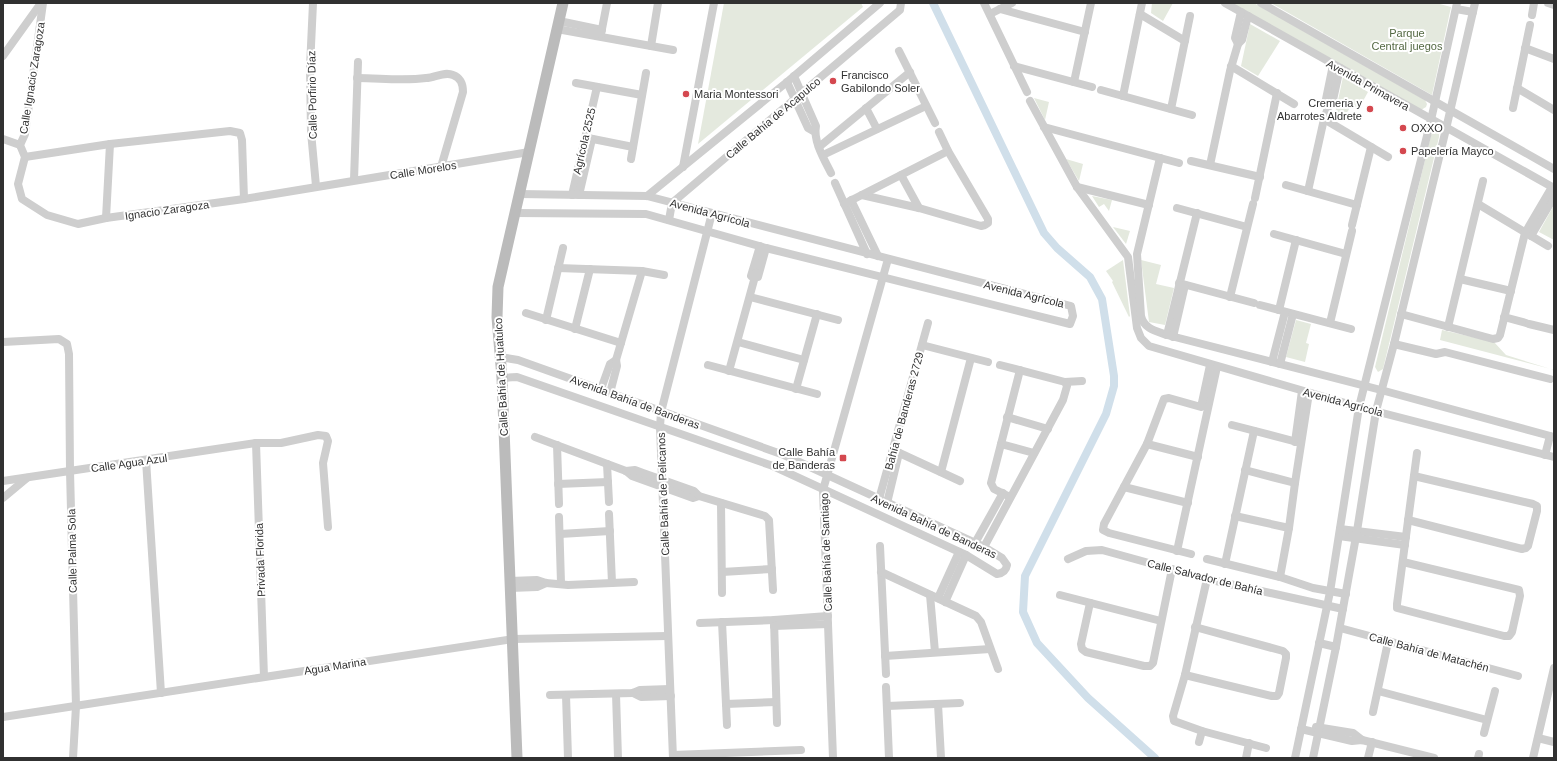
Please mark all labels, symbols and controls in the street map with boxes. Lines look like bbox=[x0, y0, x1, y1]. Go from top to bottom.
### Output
street label: Calle Ignacio Zaragoza bbox=[17, 20, 47, 135]
park label: Parque Central juegos bbox=[1372, 27, 1443, 52]
street label: Calle Porfirio Díaz bbox=[305, 51, 319, 139]
street label: Avenida Primavera bbox=[1325, 57, 1412, 113]
place label: Francisco Gabilondo Soler bbox=[841, 69, 920, 94]
street label: Calle Bahía de Acapulco bbox=[723, 75, 823, 161]
marker: Francisco Gabilondo Soler bbox=[828, 76, 838, 86]
place label: Maria Montessori bbox=[694, 88, 778, 100]
marker: Maria Montessori bbox=[681, 89, 691, 99]
place label: Cremeria y Abarrotes Aldrete bbox=[1277, 97, 1362, 122]
marker: Cremeria y Abarrotes Aldrete bbox=[1365, 104, 1375, 114]
street label: Agrícola 2525 bbox=[571, 107, 597, 175]
place label: OXXO bbox=[1411, 122, 1443, 134]
marker: OXXO bbox=[1398, 123, 1408, 133]
place label: Papelería Mayco bbox=[1411, 145, 1494, 157]
marker: Papelería Mayco bbox=[1398, 146, 1408, 156]
street label: Calle Morelos bbox=[389, 159, 458, 181]
street label: Avenida Agrícola bbox=[669, 197, 752, 230]
street label: Ignacio Zaragoza bbox=[124, 198, 211, 222]
street label: Avenida Agrícola bbox=[983, 278, 1066, 310]
street label: Calle Bahía de Huatulco bbox=[492, 317, 510, 437]
street label: Bahía de Banderas 2729 bbox=[882, 351, 926, 471]
street label: Avenida Bahía de Banderas bbox=[569, 373, 702, 431]
street label: Avenida Agrícola bbox=[1302, 386, 1385, 419]
street label: Calle Bahía de Pelícanos bbox=[655, 432, 671, 556]
place label: Calle Bahía de Banderas bbox=[773, 446, 836, 471]
street label: Calle Agua Azul bbox=[90, 452, 168, 474]
marker: Calle Bahía de Banderas bbox=[838, 453, 848, 463]
street label: Calle Bahía de Santiago bbox=[818, 492, 834, 612]
street label: Avenida Bahía de Banderas bbox=[869, 492, 999, 561]
street label: Calle Palma Sola bbox=[65, 508, 79, 593]
street label: Privada Florida bbox=[253, 522, 267, 597]
street label: Calle Salvador de Bahía bbox=[1146, 557, 1265, 597]
street label: Calle Bahía de Matachén bbox=[1368, 630, 1490, 674]
street label: Agua Marina bbox=[303, 655, 368, 677]

